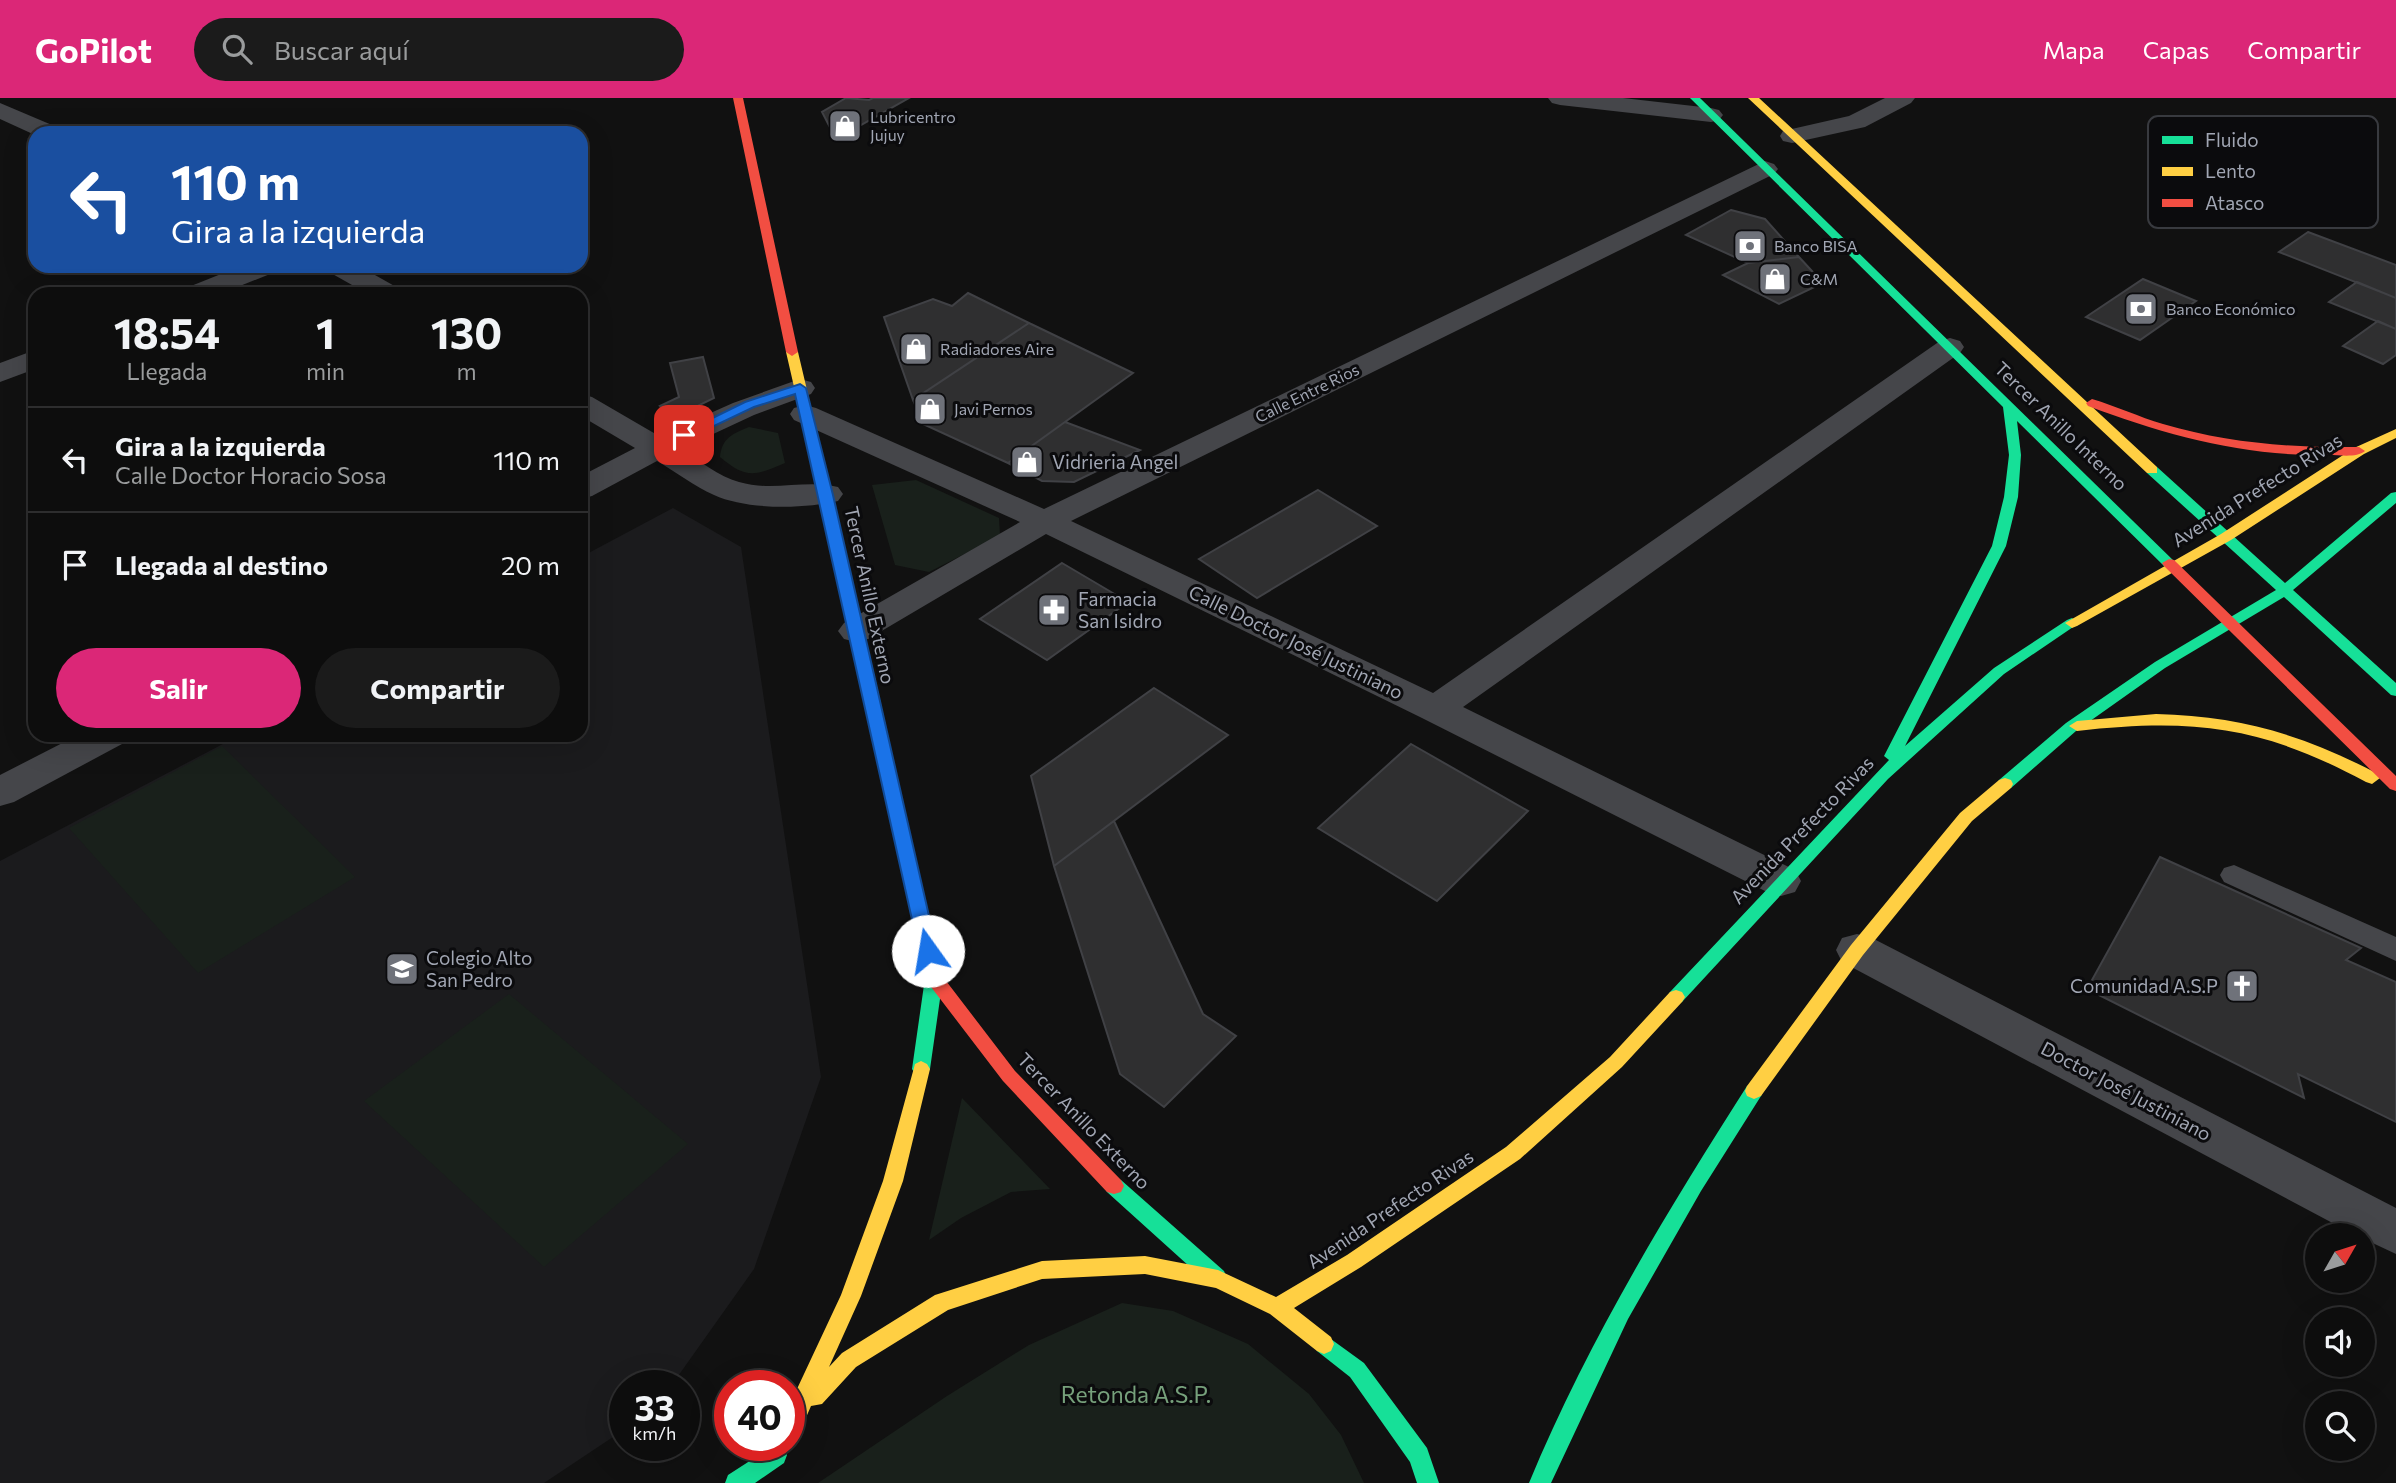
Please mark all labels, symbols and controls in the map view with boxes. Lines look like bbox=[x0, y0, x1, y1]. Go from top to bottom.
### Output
search box bbox=[194, 18, 684, 81]
text: GoPilot bbox=[35, 29, 152, 70]
icon: search bbox=[218, 30, 256, 68]
text: Buscar aquí bbox=[274, 34, 409, 65]
text: Mapa bbox=[2043, 35, 2105, 64]
text: Capas bbox=[2143, 35, 2209, 64]
text: Compartir bbox=[2247, 35, 2361, 64]
shop icon: Lubricentro Jujuy bbox=[826, 107, 864, 145]
place label: Lubricentro Jujuy bbox=[870, 107, 956, 144]
legend bbox=[2148, 116, 2378, 228]
text: Fluido bbox=[2205, 128, 2259, 151]
text: 110 m bbox=[171, 150, 300, 210]
icon: left bbox=[56, 154, 147, 245]
text: Lento bbox=[2205, 159, 2256, 182]
text: Atasco bbox=[2205, 191, 2264, 214]
text: Gira a la izquierda bbox=[171, 210, 425, 250]
bank icon: Banco BISA bbox=[1731, 227, 1769, 265]
place label: Banco BISA bbox=[1774, 236, 1858, 255]
shop icon: C&M bbox=[1756, 260, 1794, 298]
place label: C&M bbox=[1800, 269, 1838, 288]
bank icon: Banco Económico bbox=[2122, 290, 2160, 328]
place label: Banco Económico bbox=[2166, 299, 2296, 318]
text: 18:54 bbox=[114, 306, 220, 358]
text: 1 bbox=[316, 306, 335, 358]
text: 130 bbox=[431, 306, 502, 358]
shop icon: Radiadores Aire bbox=[897, 330, 935, 368]
place label: Radiadores Aire bbox=[940, 339, 1054, 358]
street label: Tercer Anillo Interno bbox=[1990, 356, 2133, 495]
text: Llegada bbox=[127, 357, 207, 385]
text: min bbox=[306, 357, 345, 385]
text: m bbox=[456, 357, 477, 385]
street label: Calle Entre Rios bbox=[1252, 359, 1362, 426]
shop icon: Javi Pernos bbox=[911, 390, 949, 428]
place label: Javi Pernos bbox=[954, 399, 1033, 418]
pin bbox=[654, 405, 714, 465]
icon: arrive bbox=[665, 416, 703, 454]
street label: Avenida Prefecto Rivas bbox=[2168, 428, 2346, 551]
text: Gira a la izquierda bbox=[115, 430, 326, 461]
icon: left bbox=[56, 441, 94, 479]
shop icon: Vidrieria Angel bbox=[1008, 443, 1046, 481]
text: 110 m bbox=[493, 444, 560, 475]
place label: Vidrieria Angel bbox=[1052, 450, 1178, 473]
text: Calle Doctor Horacio Sosa bbox=[115, 461, 387, 489]
street label: Tercer Anillo Externo bbox=[840, 504, 901, 686]
icon: arrive bbox=[56, 546, 94, 584]
text: Llegada al destino bbox=[115, 549, 328, 580]
text: 20 m bbox=[501, 549, 560, 580]
street label: Calle Doctor José Justiniano bbox=[1185, 580, 1407, 704]
place label: Farmacia San Isidro bbox=[1078, 587, 1162, 632]
pharmacy icon: Farmacia San Isidro bbox=[1035, 591, 1073, 629]
button: Salir bbox=[56, 648, 301, 728]
button: Compartir bbox=[315, 648, 560, 728]
street label: Avenida Prefecto Rivas bbox=[1725, 751, 1878, 908]
position arrow bbox=[891, 914, 965, 988]
place label: Colegio Alto San Pedro bbox=[426, 946, 532, 991]
school or university icon: Colegio Alto San Pedro bbox=[383, 950, 421, 988]
church icon: Comunidad A.S.P bbox=[2223, 967, 2261, 1005]
place label: Comunidad A.S.P bbox=[2070, 974, 2218, 997]
street label: Doctor José Justiniano bbox=[2037, 1036, 2215, 1145]
street label: Tercer Anillo Externo bbox=[1013, 1048, 1156, 1194]
street label: Avenida Prefecto Rivas bbox=[1302, 1144, 1477, 1273]
north arrow bbox=[2305, 1223, 2375, 1293]
map controls bbox=[2305, 1223, 2375, 1461]
button: sound bbox=[2305, 1307, 2375, 1377]
speed limit sign: 40 bbox=[714, 1370, 805, 1461]
park label: Retonda A.S.P. bbox=[1061, 1380, 1211, 1408]
text: 33 bbox=[634, 1385, 675, 1428]
button: search bbox=[2305, 1391, 2375, 1461]
text: km/h bbox=[633, 1422, 676, 1444]

